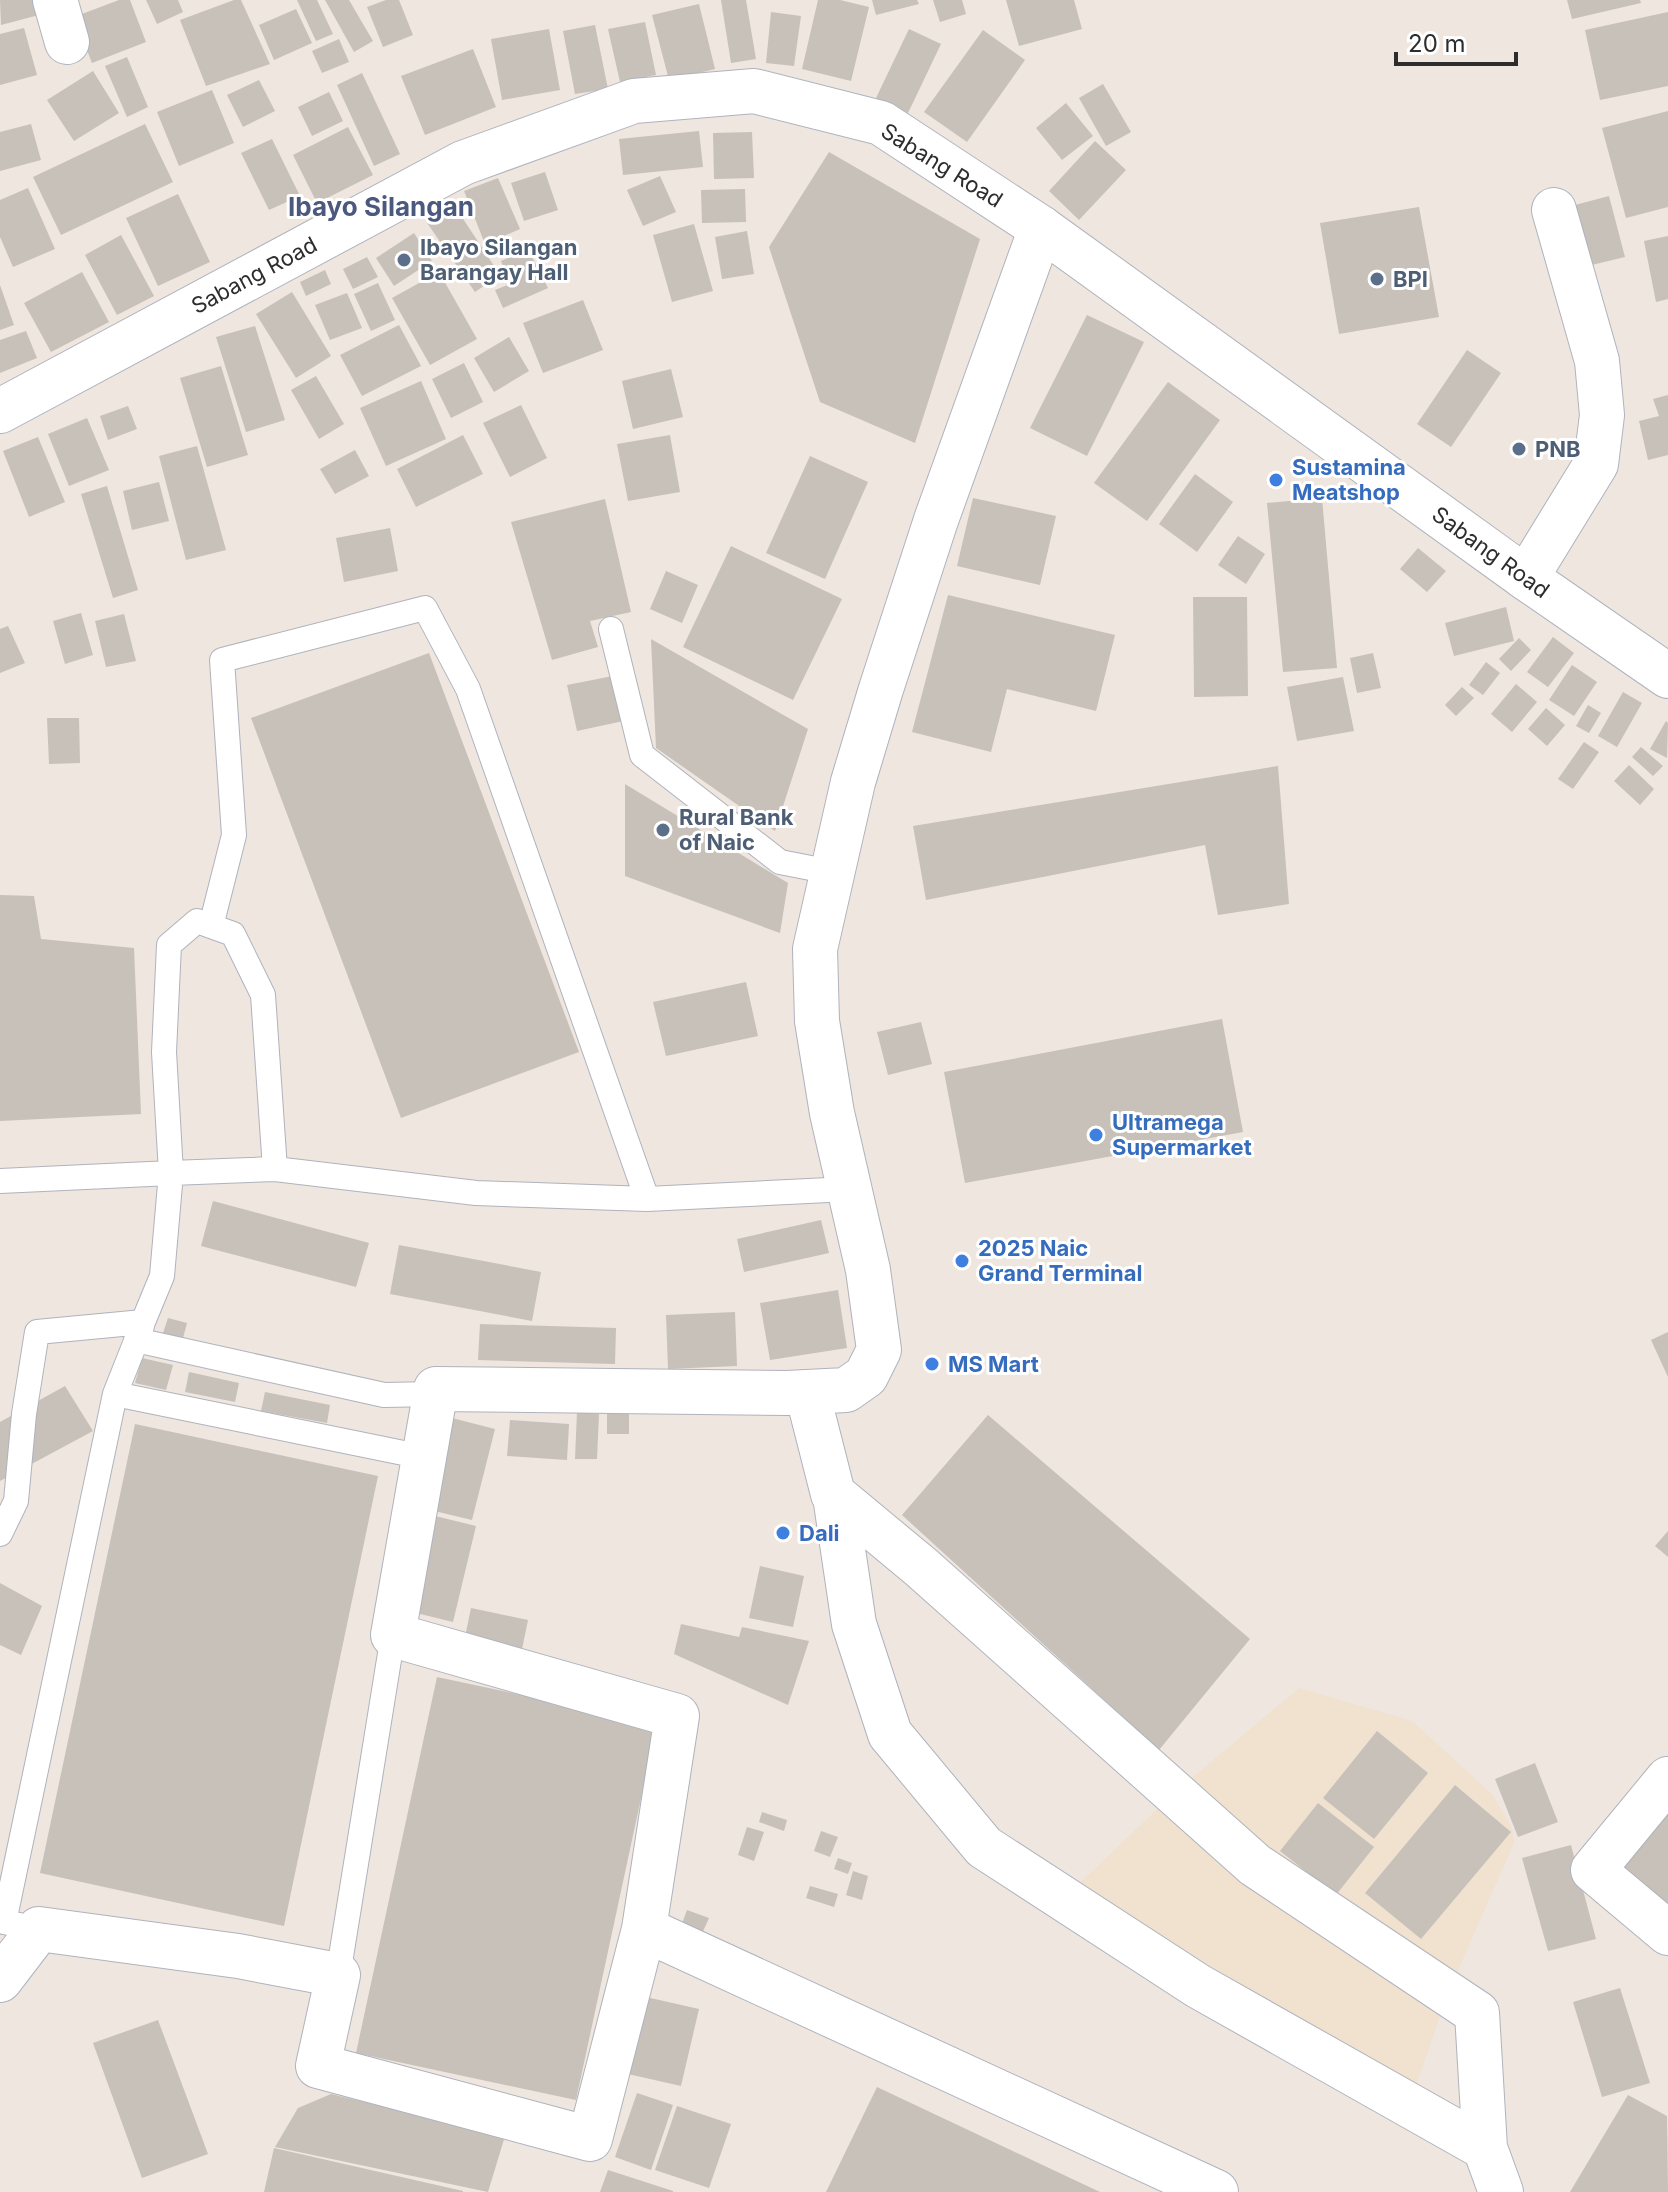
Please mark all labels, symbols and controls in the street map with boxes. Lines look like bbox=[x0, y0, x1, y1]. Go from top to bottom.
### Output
scale bar bbox=[1396, 16, 1516, 66]
text: 20 m bbox=[1408, 29, 1466, 58]
street label: Sabang Road bbox=[876, 117, 1008, 213]
district label: Ibayo Silangan bbox=[288, 191, 474, 222]
street label: Sabang Road bbox=[187, 231, 321, 319]
place label: Ibayo Silangan Barangay Hall bbox=[420, 234, 577, 285]
marker: Ibayo Silangan Barangay Hall bbox=[395, 251, 413, 269]
place label: BPI bbox=[1393, 266, 1428, 292]
marker: BPI bbox=[1368, 270, 1386, 288]
place label: PNB bbox=[1535, 436, 1581, 462]
marker: PNB bbox=[1510, 440, 1528, 458]
place label: Sustamina Meatshop bbox=[1292, 454, 1406, 505]
marker: Sustamina Meatshop bbox=[1267, 471, 1285, 489]
street label: Sabang Road bbox=[1427, 501, 1555, 603]
place label: Rural Bank of Naic bbox=[679, 804, 794, 855]
marker: Rural Bank of Naic bbox=[654, 821, 672, 839]
place label: Ultramega Supermarket bbox=[1112, 1109, 1252, 1160]
marker: Ultramega Supermarket bbox=[1087, 1126, 1105, 1144]
place label: 2025 Naic Grand Terminal bbox=[978, 1235, 1142, 1286]
marker: 2025 Naic Grand Terminal bbox=[953, 1252, 971, 1270]
place label: MS Mart bbox=[948, 1351, 1039, 1377]
marker: MS Mart bbox=[923, 1355, 941, 1373]
place label: Dali bbox=[799, 1520, 840, 1546]
marker: Dali bbox=[774, 1524, 792, 1542]

